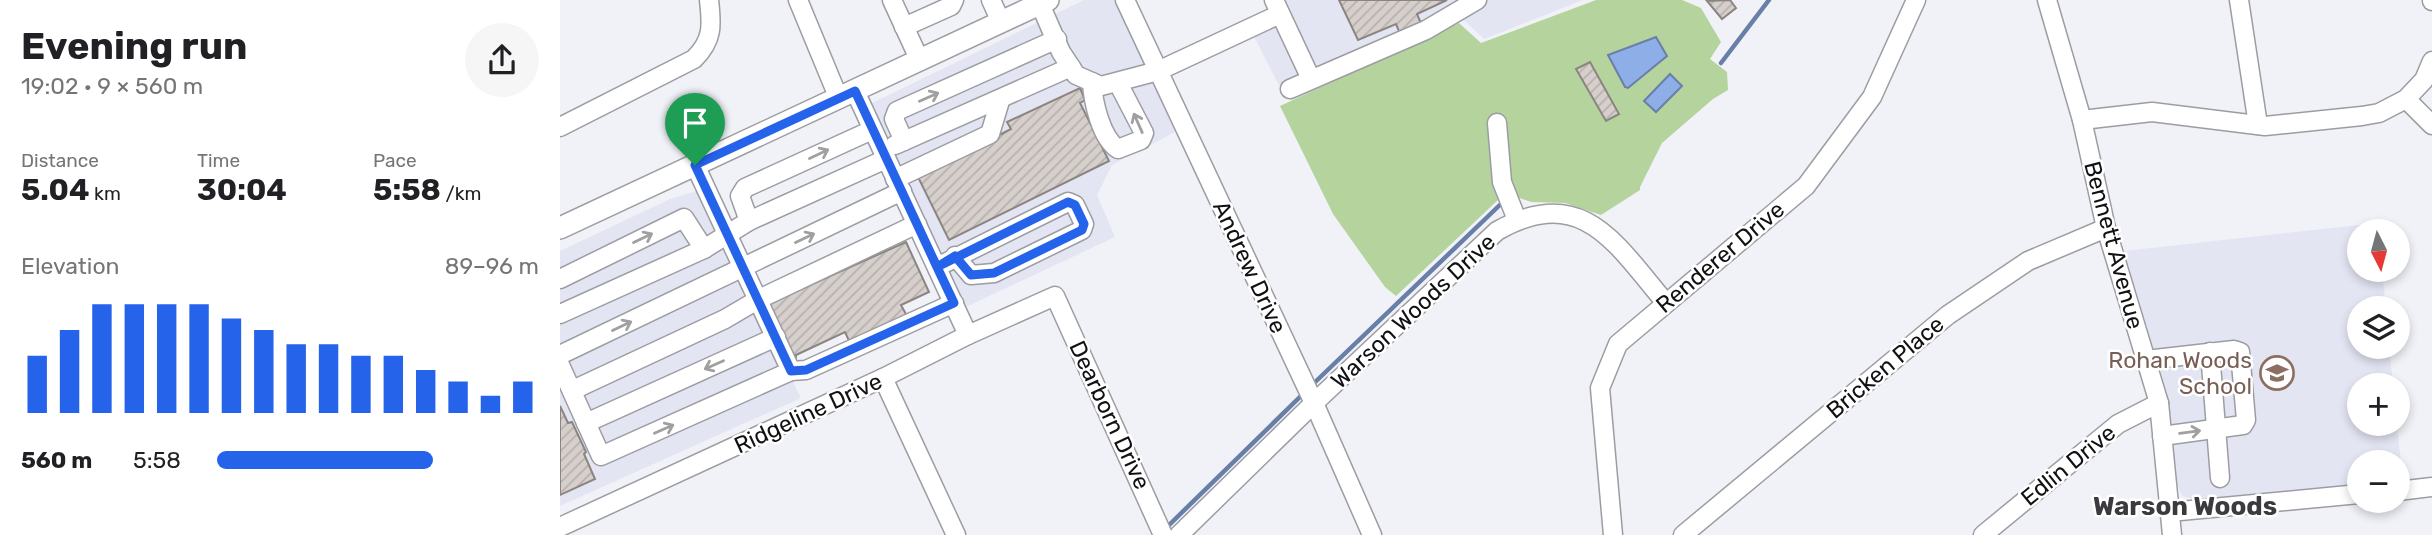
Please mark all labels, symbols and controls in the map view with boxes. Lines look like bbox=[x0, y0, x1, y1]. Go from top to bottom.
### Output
text: Evening run bbox=[21, 23, 247, 69]
button: share bbox=[465, 23, 539, 97]
text: 19:02 · 9 × 560 m bbox=[21, 72, 203, 100]
one-way arrow bbox=[918, 90, 939, 103]
pin bbox=[665, 93, 725, 165]
icon: arrive bbox=[676, 104, 714, 142]
one-way arrow bbox=[1131, 113, 1144, 135]
one-way arrow bbox=[808, 147, 829, 160]
text: Distance bbox=[21, 149, 99, 172]
text: Time bbox=[197, 149, 240, 172]
text: Pace bbox=[373, 149, 417, 172]
street label: Bennett Avenue bbox=[2078, 158, 2150, 332]
text: 5.04 bbox=[21, 172, 89, 208]
text: 30:04 bbox=[197, 172, 287, 208]
text: 5:58 bbox=[373, 172, 441, 208]
text: km bbox=[89, 182, 121, 205]
text: /km bbox=[441, 182, 481, 205]
street label: Renderer Drive bbox=[1650, 195, 1790, 319]
street label: Andrew Drive bbox=[1207, 196, 1293, 338]
north arrow bbox=[2347, 219, 2410, 282]
map controls bbox=[2347, 219, 2410, 513]
street label: Warson Woods Drive bbox=[1325, 228, 1501, 394]
one-way arrow bbox=[632, 231, 653, 245]
one-way arrow bbox=[794, 231, 815, 245]
text: Elevation bbox=[21, 252, 120, 280]
text: 89–96 m bbox=[445, 252, 539, 280]
button: layers bbox=[2347, 296, 2410, 359]
street label: Bricken Place bbox=[1821, 310, 1949, 424]
one-way arrow bbox=[611, 319, 632, 332]
street label: Dearborn Drive bbox=[1063, 336, 1157, 494]
place label: Rohan Woods School bbox=[2108, 346, 2252, 400]
school or university icon: Rohan Woods School bbox=[2258, 354, 2296, 392]
one-way arrow bbox=[704, 359, 725, 372]
street label: Ridgeline Drive bbox=[730, 367, 886, 459]
button: + bbox=[2347, 373, 2410, 436]
street label: Edlin Drive bbox=[2015, 418, 2121, 512]
one-way arrow bbox=[652, 422, 674, 435]
one-way arrow bbox=[2178, 426, 2201, 439]
text: 560 m bbox=[21, 446, 92, 474]
text: 5:58 bbox=[133, 446, 181, 474]
button: − bbox=[2347, 450, 2410, 513]
district label: Warson Woods bbox=[2093, 491, 2277, 522]

